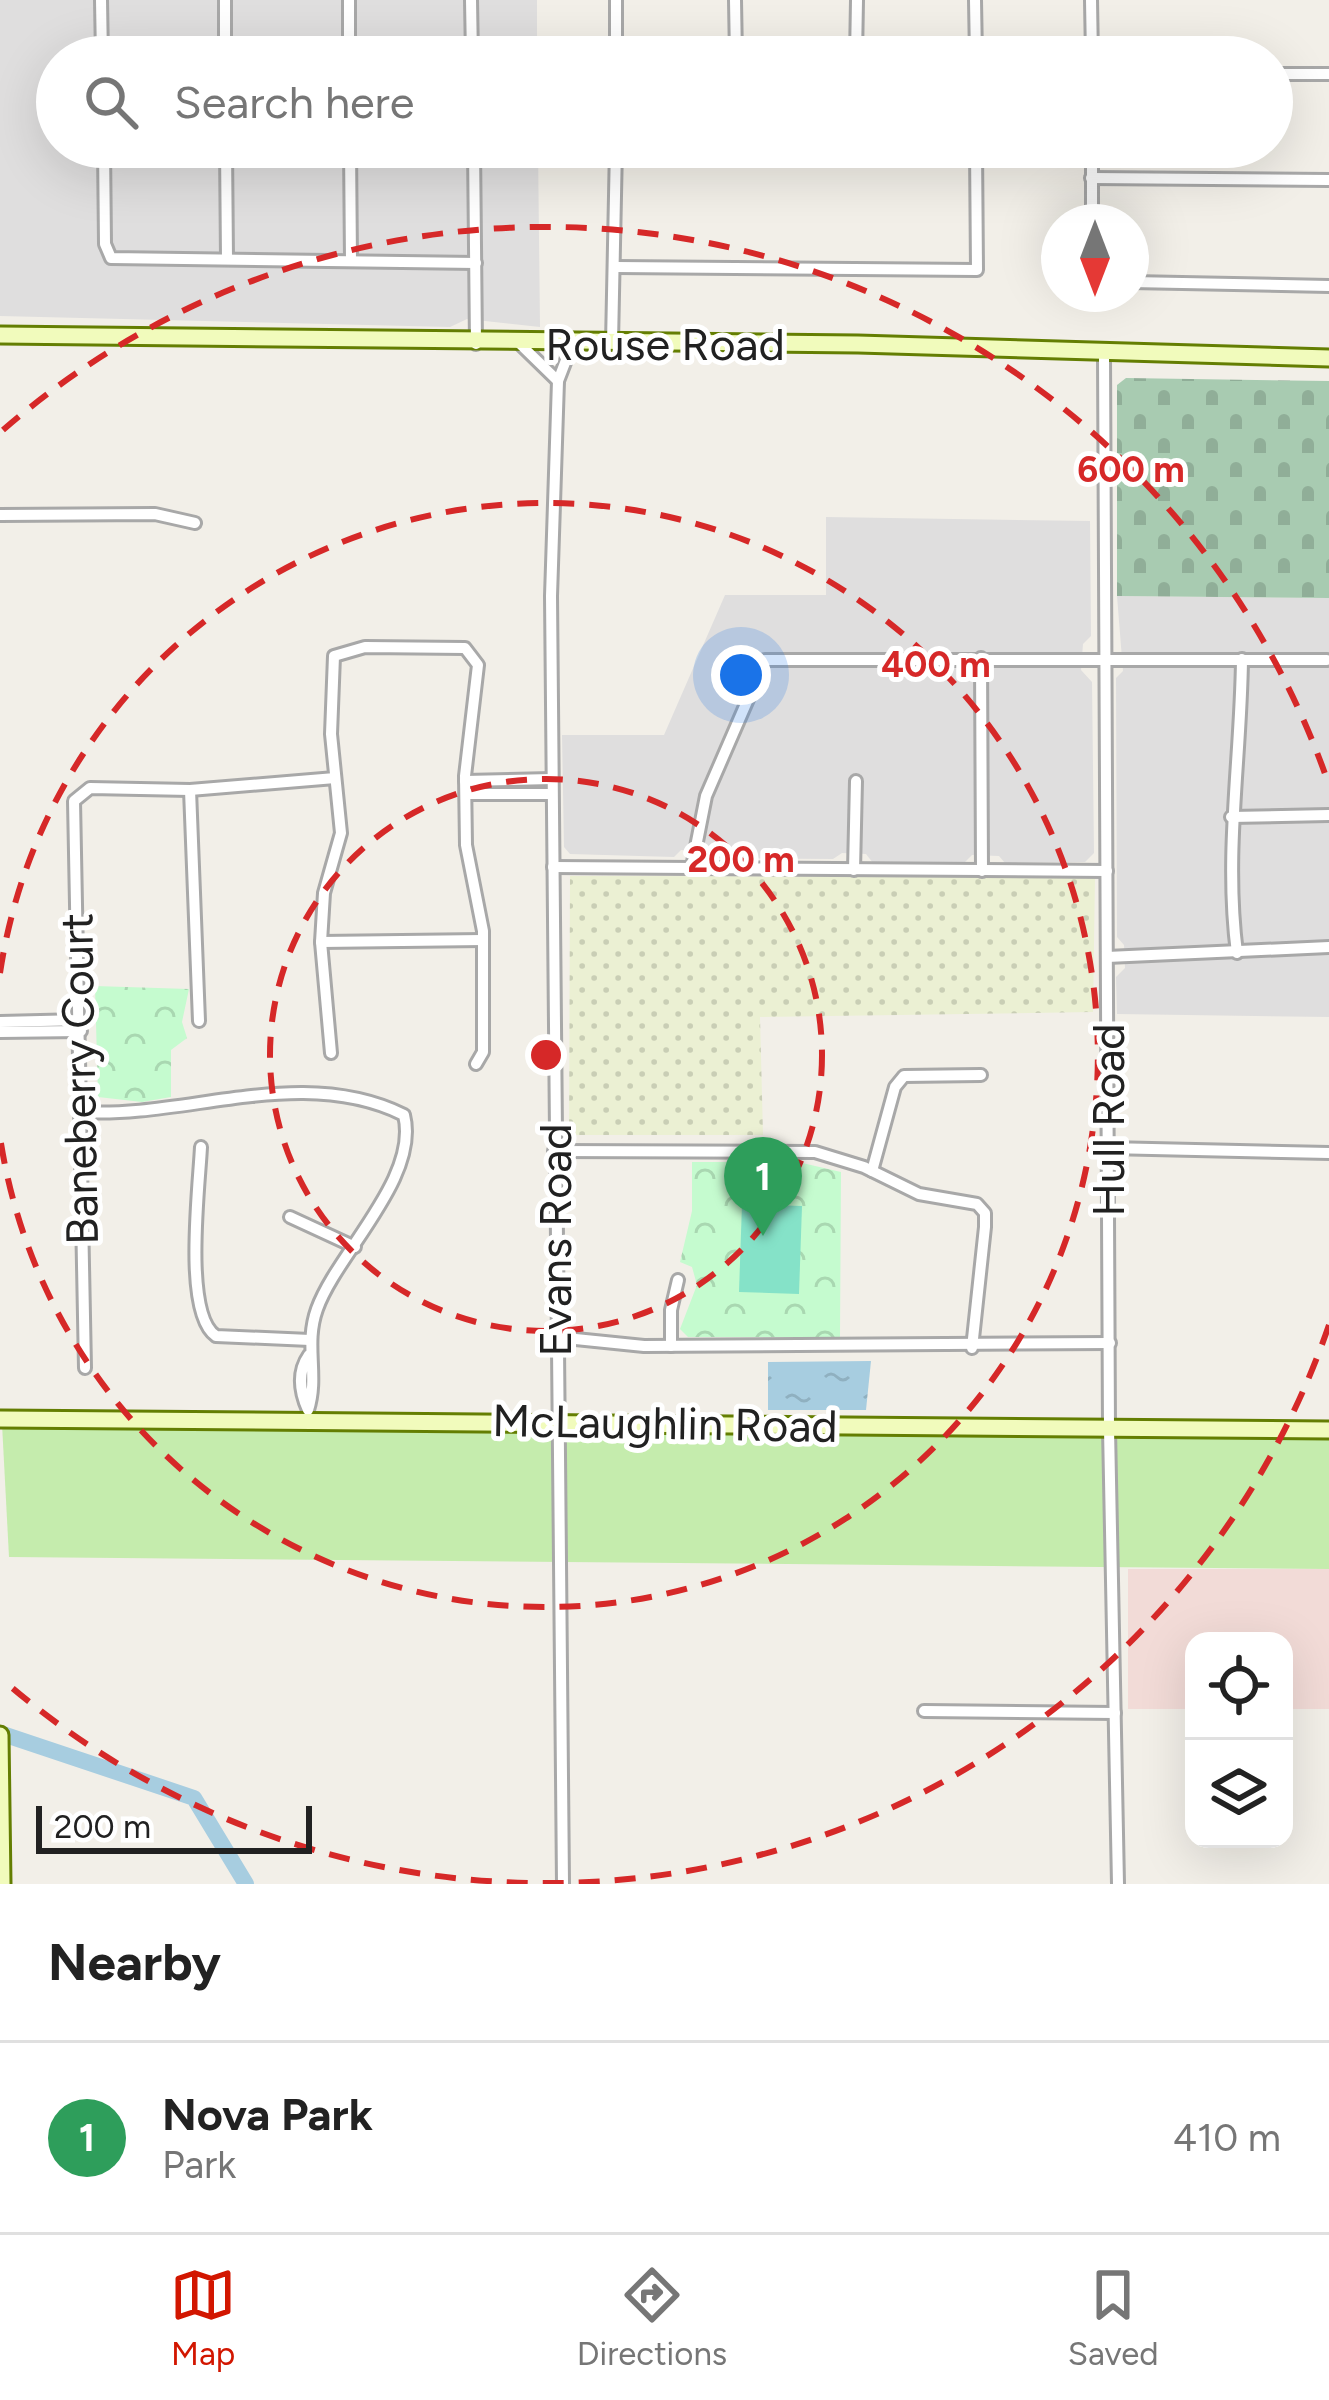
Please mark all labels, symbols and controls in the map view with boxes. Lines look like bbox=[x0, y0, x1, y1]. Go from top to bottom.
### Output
search box bbox=[36, 36, 1293, 168]
icon: search bbox=[78, 69, 144, 135]
text: Search here bbox=[174, 75, 414, 129]
north arrow bbox=[1041, 204, 1149, 312]
street label: Rouse Road bbox=[545, 317, 785, 371]
text: 600 m bbox=[1077, 448, 1185, 491]
text: 400 m bbox=[881, 643, 991, 686]
your location bbox=[711, 645, 771, 705]
text: 200 m bbox=[687, 838, 795, 881]
street label: Baneberry Court bbox=[49, 912, 109, 1246]
street label: Hull Road bbox=[1081, 1023, 1135, 1217]
centre of rings bbox=[525, 1034, 567, 1076]
street label: Evans Road bbox=[528, 1123, 582, 1357]
pin: 1 bbox=[724, 1137, 802, 1236]
street label: McLaughlin Road bbox=[492, 1393, 838, 1453]
map controls bbox=[1185, 1632, 1293, 1848]
button: locate bbox=[1185, 1632, 1293, 1740]
button: layers bbox=[1185, 1740, 1293, 1848]
scale bar bbox=[36, 1800, 312, 1853]
text: 200 m bbox=[54, 1807, 151, 1846]
text: Nearby bbox=[48, 1932, 221, 1993]
text: Nova Park bbox=[162, 2087, 373, 2141]
text: 1 bbox=[79, 2114, 95, 2161]
text: 410 m bbox=[1173, 2114, 1281, 2161]
text: Park bbox=[162, 2141, 236, 2188]
tab: Map bbox=[170, 2262, 236, 2373]
tab: Directions bbox=[577, 2262, 727, 2373]
tab: Saved bbox=[1068, 2262, 1159, 2373]

